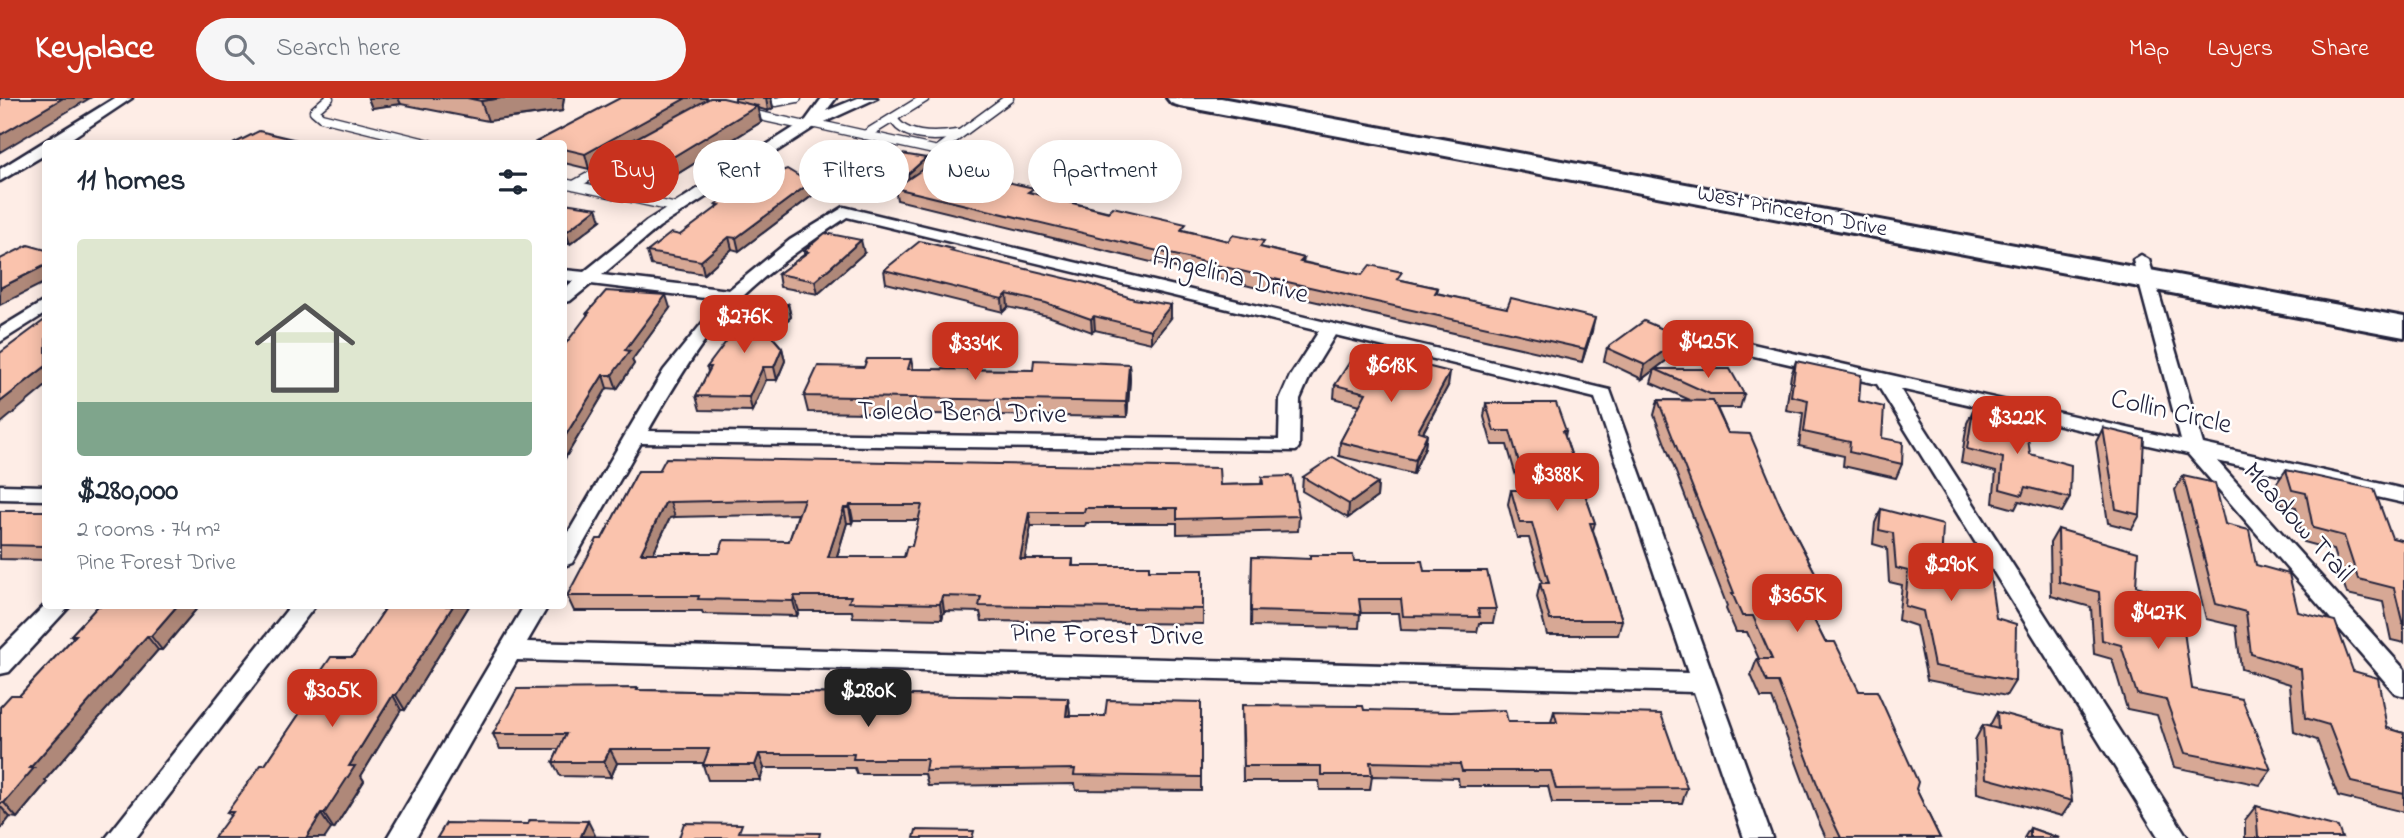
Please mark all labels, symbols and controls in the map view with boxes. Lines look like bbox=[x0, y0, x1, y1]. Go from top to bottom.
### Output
search box bbox=[196, 18, 686, 81]
text: Keyplace bbox=[35, 25, 154, 73]
icon: search bbox=[220, 30, 258, 68]
text: Search here bbox=[276, 30, 400, 68]
text: Map bbox=[2129, 32, 2169, 67]
text: Layers bbox=[2207, 32, 2273, 67]
text: Share bbox=[2311, 32, 2369, 67]
chip: Buy bbox=[588, 140, 679, 203]
chip: Rent bbox=[693, 140, 785, 203]
chip: Filters bbox=[799, 140, 909, 203]
chip: New bbox=[923, 140, 1014, 203]
chip: Apartment bbox=[1028, 140, 1182, 203]
text: 11 homes bbox=[77, 160, 185, 204]
icon: filters bbox=[494, 163, 532, 201]
street label: West Princeton Drive bbox=[1694, 177, 1891, 247]
street label: Angelina Drive bbox=[1147, 238, 1313, 316]
icon: home bbox=[242, 285, 368, 411]
pin: $276K bbox=[695, 296, 793, 355]
text: $276K bbox=[716, 301, 772, 334]
pin: $425K bbox=[1659, 320, 1757, 380]
pin: $334K bbox=[926, 322, 1024, 382]
text: $425K bbox=[1678, 326, 1738, 359]
text: $334K bbox=[948, 328, 1002, 361]
pin: $618K bbox=[1342, 344, 1440, 404]
text: $618K bbox=[1365, 350, 1417, 383]
street label: Collin Circle bbox=[2106, 379, 2236, 447]
street label: Toledo Bend Drive bbox=[857, 392, 1068, 436]
pin: $322K bbox=[1968, 396, 2066, 456]
text: $322K bbox=[1988, 402, 2046, 435]
pin: $388K bbox=[1508, 454, 1606, 513]
street label: Meadow Trail bbox=[2232, 454, 2362, 592]
text: $388K bbox=[1531, 459, 1583, 492]
text: $280,000 bbox=[77, 470, 178, 514]
text: 2 rooms · 74 m² bbox=[77, 514, 221, 547]
pin: $290K bbox=[1902, 544, 2000, 603]
text: Pine Forest Drive bbox=[77, 547, 236, 580]
text: $290K bbox=[1924, 549, 1978, 582]
pin: $365K bbox=[1748, 574, 1846, 634]
text: $365K bbox=[1768, 580, 1826, 613]
pin: $427K bbox=[2109, 592, 2207, 651]
text: $427K bbox=[2130, 597, 2186, 630]
street label: Pine Forest Drive bbox=[1010, 614, 1205, 658]
pin: $305K bbox=[283, 670, 381, 729]
pin: $280K bbox=[819, 670, 917, 729]
text: $305K bbox=[303, 675, 361, 708]
text: $280K bbox=[840, 675, 896, 708]

